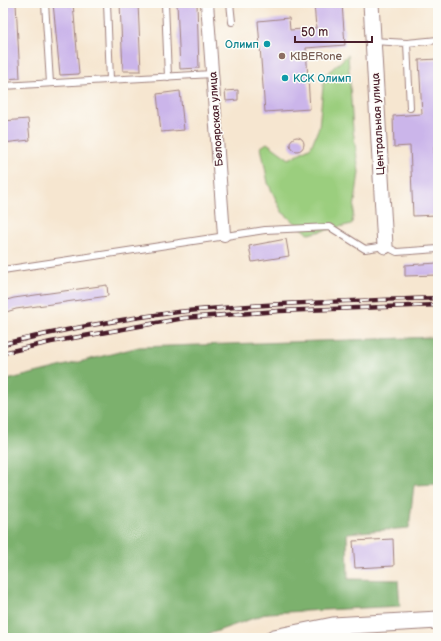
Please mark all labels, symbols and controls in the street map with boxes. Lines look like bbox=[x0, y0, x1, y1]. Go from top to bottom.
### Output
scale bar bbox=[295, 18, 372, 44]
text: 50 m bbox=[301, 25, 328, 40]
place label: Олимп bbox=[225, 38, 259, 51]
marker: Олимп bbox=[262, 39, 272, 49]
place label: KIBERone bbox=[290, 50, 343, 63]
marker: KIBERone bbox=[277, 51, 287, 61]
street label: Белоярская улица bbox=[206, 71, 226, 167]
place label: КСК Олимп bbox=[293, 72, 351, 85]
street label: Центральная улица bbox=[369, 72, 387, 176]
marker: КСК Олимп bbox=[280, 73, 290, 83]

